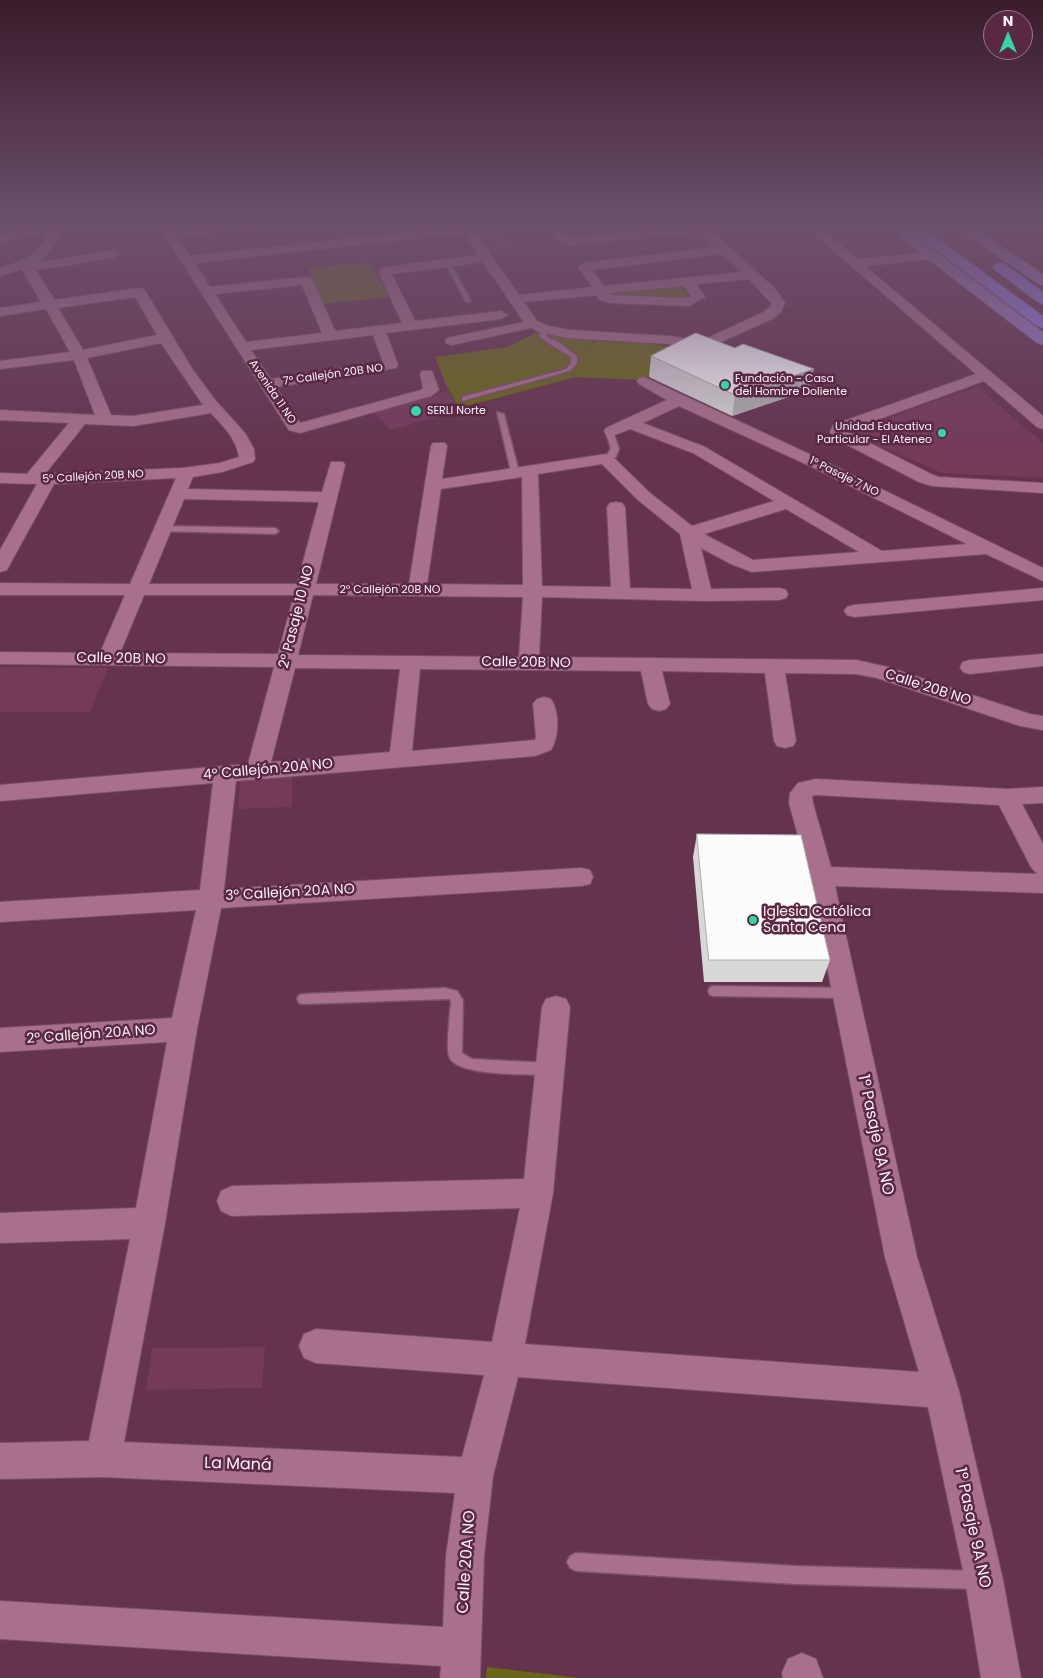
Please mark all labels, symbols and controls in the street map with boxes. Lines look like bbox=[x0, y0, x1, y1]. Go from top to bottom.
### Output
north arrow bbox=[983, 10, 1033, 60]
text: N bbox=[1003, 11, 1013, 31]
street label: Avenida 11 NO bbox=[246, 358, 298, 426]
street label: 7° Callejón 20B NO bbox=[282, 361, 384, 389]
place label: Fundación - Casa del Hombre Doliente bbox=[735, 372, 847, 398]
marker: Fundación - Casa del Hombre Doliente bbox=[719, 379, 731, 391]
marker: SERLI Norte bbox=[409, 404, 423, 418]
place label: SERLI Norte bbox=[427, 404, 486, 418]
place label: Unidad Educativa Particular - El Ateneo bbox=[817, 420, 932, 446]
marker: Unidad Educativa Particular - El Ateneo bbox=[936, 427, 948, 439]
street label: 1° Pasaje 7 NO bbox=[807, 454, 881, 500]
street label: 5° Callejón 20B NO bbox=[42, 468, 144, 486]
street label: 2° Pasaje 10 NO bbox=[276, 564, 318, 670]
street label: 2° Callejón 20B NO bbox=[340, 583, 440, 597]
street label: Calle 20B NO bbox=[76, 650, 166, 668]
street label: Calle 20B NO bbox=[481, 654, 571, 672]
street label: Calle 20B NO bbox=[883, 666, 973, 710]
street label: 4° Callejón 20A NO bbox=[202, 756, 334, 784]
street label: 3° Callejón 20A NO bbox=[225, 881, 355, 905]
place label: Iglesia Católica Santa Cena bbox=[763, 904, 871, 936]
marker: Iglesia Católica Santa Cena bbox=[747, 914, 759, 926]
street label: 2° Callejón 20A NO bbox=[26, 1022, 156, 1048]
street label: 1º Pasaje 9A NO bbox=[853, 1073, 897, 1197]
street label: La Maná bbox=[204, 1454, 272, 1476]
street label: 1º Pasaje 9A NO bbox=[950, 1466, 994, 1590]
street label: Calle 20A NO bbox=[454, 1510, 480, 1614]

